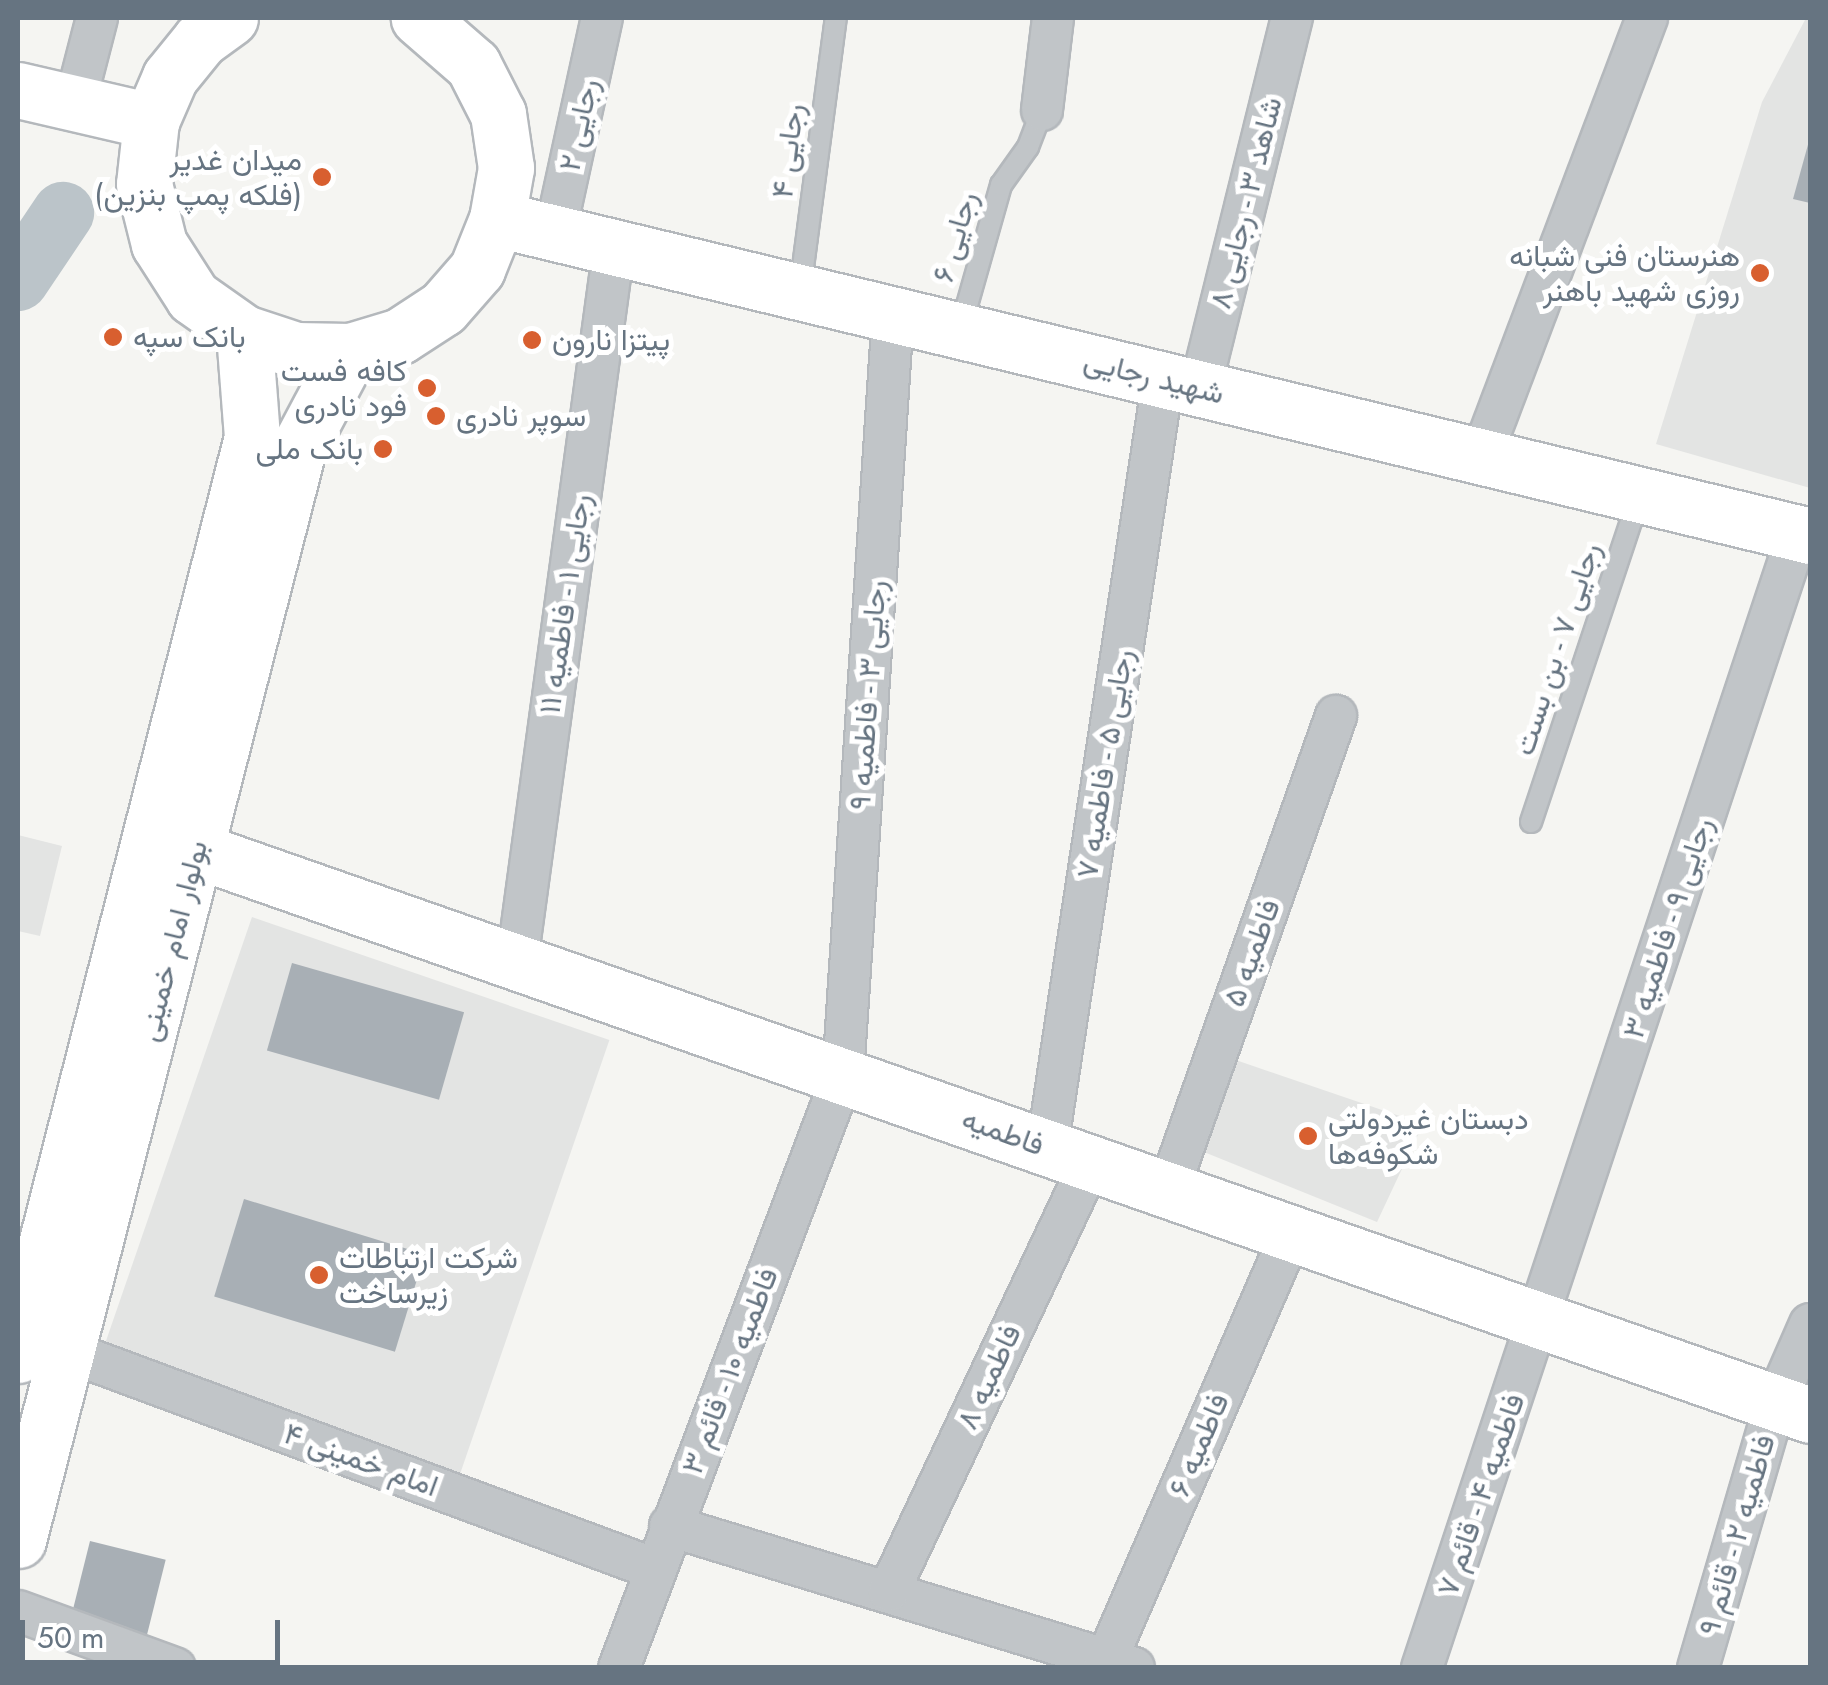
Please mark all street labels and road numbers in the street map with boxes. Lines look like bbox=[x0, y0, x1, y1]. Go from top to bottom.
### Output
street label: رجایی ۲ bbox=[552, 76, 606, 174]
street label: شاهد ۳ - رجایی ۸ bbox=[1202, 93, 1290, 313]
street label: رجایی ۴ bbox=[764, 102, 812, 200]
street label: رجایی ۶ bbox=[925, 188, 985, 286]
street label: شهید رجایی bbox=[1080, 342, 1228, 412]
street label: رجایی ۱ - فاطمیه ۱۱ bbox=[532, 492, 598, 716]
street label: رجایی ۷ - بن بست bbox=[1506, 538, 1608, 760]
street label: رجایی ۳ - فاطمیه ۹ bbox=[842, 579, 894, 811]
street label: رجایی ۵ - فاطمیه ۷ bbox=[1069, 647, 1141, 881]
street label: رجایی ۹ - فاطمیه ۳ bbox=[1615, 813, 1721, 1043]
street label: بولوار امام خمینی bbox=[131, 837, 215, 1045]
street label: فاطمیه ۵ bbox=[1216, 894, 1288, 1012]
street label: فاطمیه bbox=[957, 1101, 1049, 1163]
street label: فاطمیه ۱۰ - قائم ۳ bbox=[674, 1263, 786, 1479]
street label: فاطمیه ۸ bbox=[949, 1319, 1029, 1435]
street label: فاطمیه ۶ bbox=[1161, 1388, 1237, 1502]
street label: فاطمیه ۴ - قائم ۷ bbox=[1430, 1389, 1532, 1601]
street label: امام خمینی ۴ bbox=[279, 1415, 443, 1505]
street label: فاطمیه ۲ - قائم ۹ bbox=[1691, 1431, 1783, 1639]

